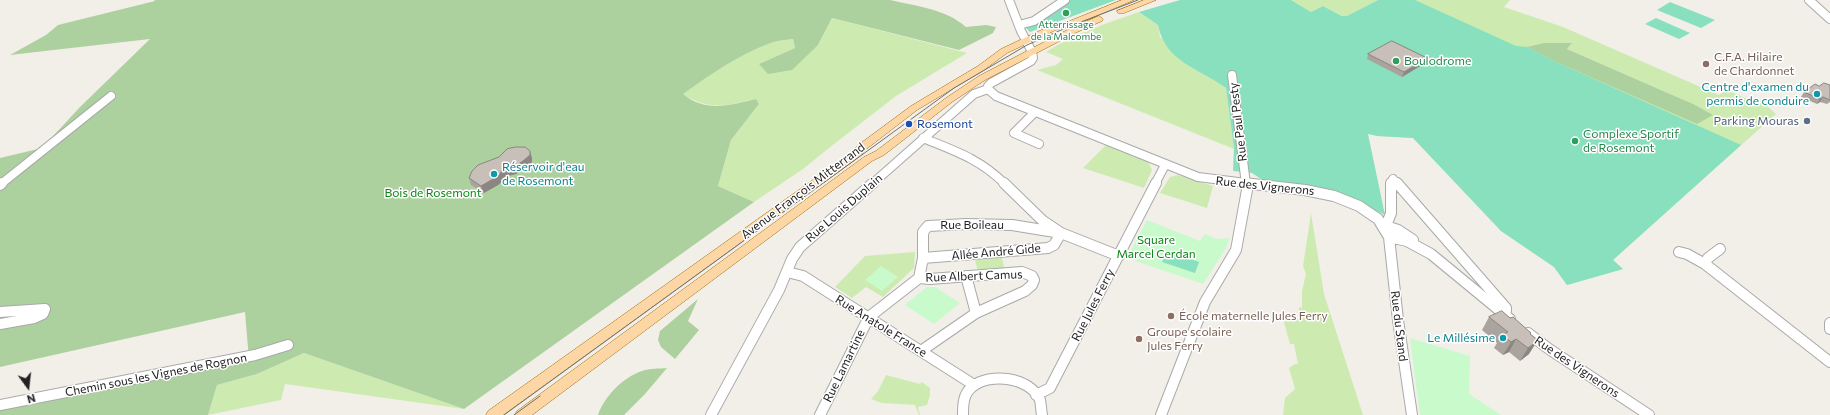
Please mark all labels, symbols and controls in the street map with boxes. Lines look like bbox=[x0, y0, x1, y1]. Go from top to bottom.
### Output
marker: Atterrissage de la Malcombe bbox=[1061, 8, 1071, 18]
place label: Atterrissage de la Malcombe bbox=[1031, 19, 1101, 42]
place label: C.F.A. Hilaire de Chardonnet bbox=[1714, 50, 1795, 78]
place label: Boulodrome bbox=[1404, 54, 1471, 68]
marker: Boulodrome bbox=[1391, 56, 1401, 66]
marker: C.F.A. Hilaire de Chardonnet bbox=[1701, 59, 1711, 69]
place label: Centre d'examen du permis de conduire bbox=[1701, 80, 1809, 108]
street label: Rue Paul Pesty bbox=[1226, 82, 1250, 162]
marker: Centre d'examen du permis de conduire bbox=[1812, 89, 1822, 99]
place label: Parking Mouras bbox=[1713, 114, 1799, 128]
marker: Parking Mouras bbox=[1802, 116, 1812, 126]
place label: Rosemont bbox=[917, 117, 973, 131]
marker: Rosemont bbox=[904, 119, 914, 129]
place label: Complexe Sportif de Rosemont bbox=[1583, 127, 1679, 155]
marker: Complexe Sportif de Rosemont bbox=[1570, 136, 1580, 146]
street label: Avenue François Mitterrand bbox=[738, 140, 868, 242]
place label: Réservoir d'eau de Rosemont bbox=[502, 160, 585, 188]
marker: Réservoir d'eau de Rosemont bbox=[489, 169, 499, 179]
street label: Rue Louis Duplain bbox=[803, 171, 885, 245]
street label: Rue des Vignerons bbox=[1215, 174, 1315, 198]
park label: Bois de Rosemont bbox=[384, 186, 482, 200]
street label: Rue Boileau bbox=[940, 218, 1004, 232]
park label: Square Marcel Cerdan bbox=[1116, 233, 1196, 261]
street label: Allée André Gide bbox=[951, 241, 1041, 263]
street label: Rue Jules Ferry bbox=[1069, 266, 1117, 344]
street label: Rue Albert Camus bbox=[925, 267, 1023, 285]
street label: Rue du Stand bbox=[1388, 290, 1410, 362]
street label: Rue Anatole France bbox=[833, 292, 929, 360]
place label: École maternelle Jules Ferry bbox=[1179, 309, 1328, 323]
marker: École maternelle Jules Ferry bbox=[1166, 311, 1176, 321]
place label: Groupe scolaire Jules Ferry bbox=[1147, 325, 1232, 353]
street label: Rue Lamartine bbox=[820, 327, 868, 405]
place label: Le Millésime bbox=[1427, 331, 1495, 345]
marker: Le Millésime bbox=[1498, 333, 1508, 343]
street label: Rue des Vignerons bbox=[1532, 333, 1622, 401]
marker: Groupe scolaire Jules Ferry bbox=[1134, 334, 1144, 344]
street label: Chemin sous les Vignes de Rognon bbox=[64, 350, 248, 400]
north arrow bbox=[8, 367, 48, 407]
text: N bbox=[26, 392, 37, 406]

